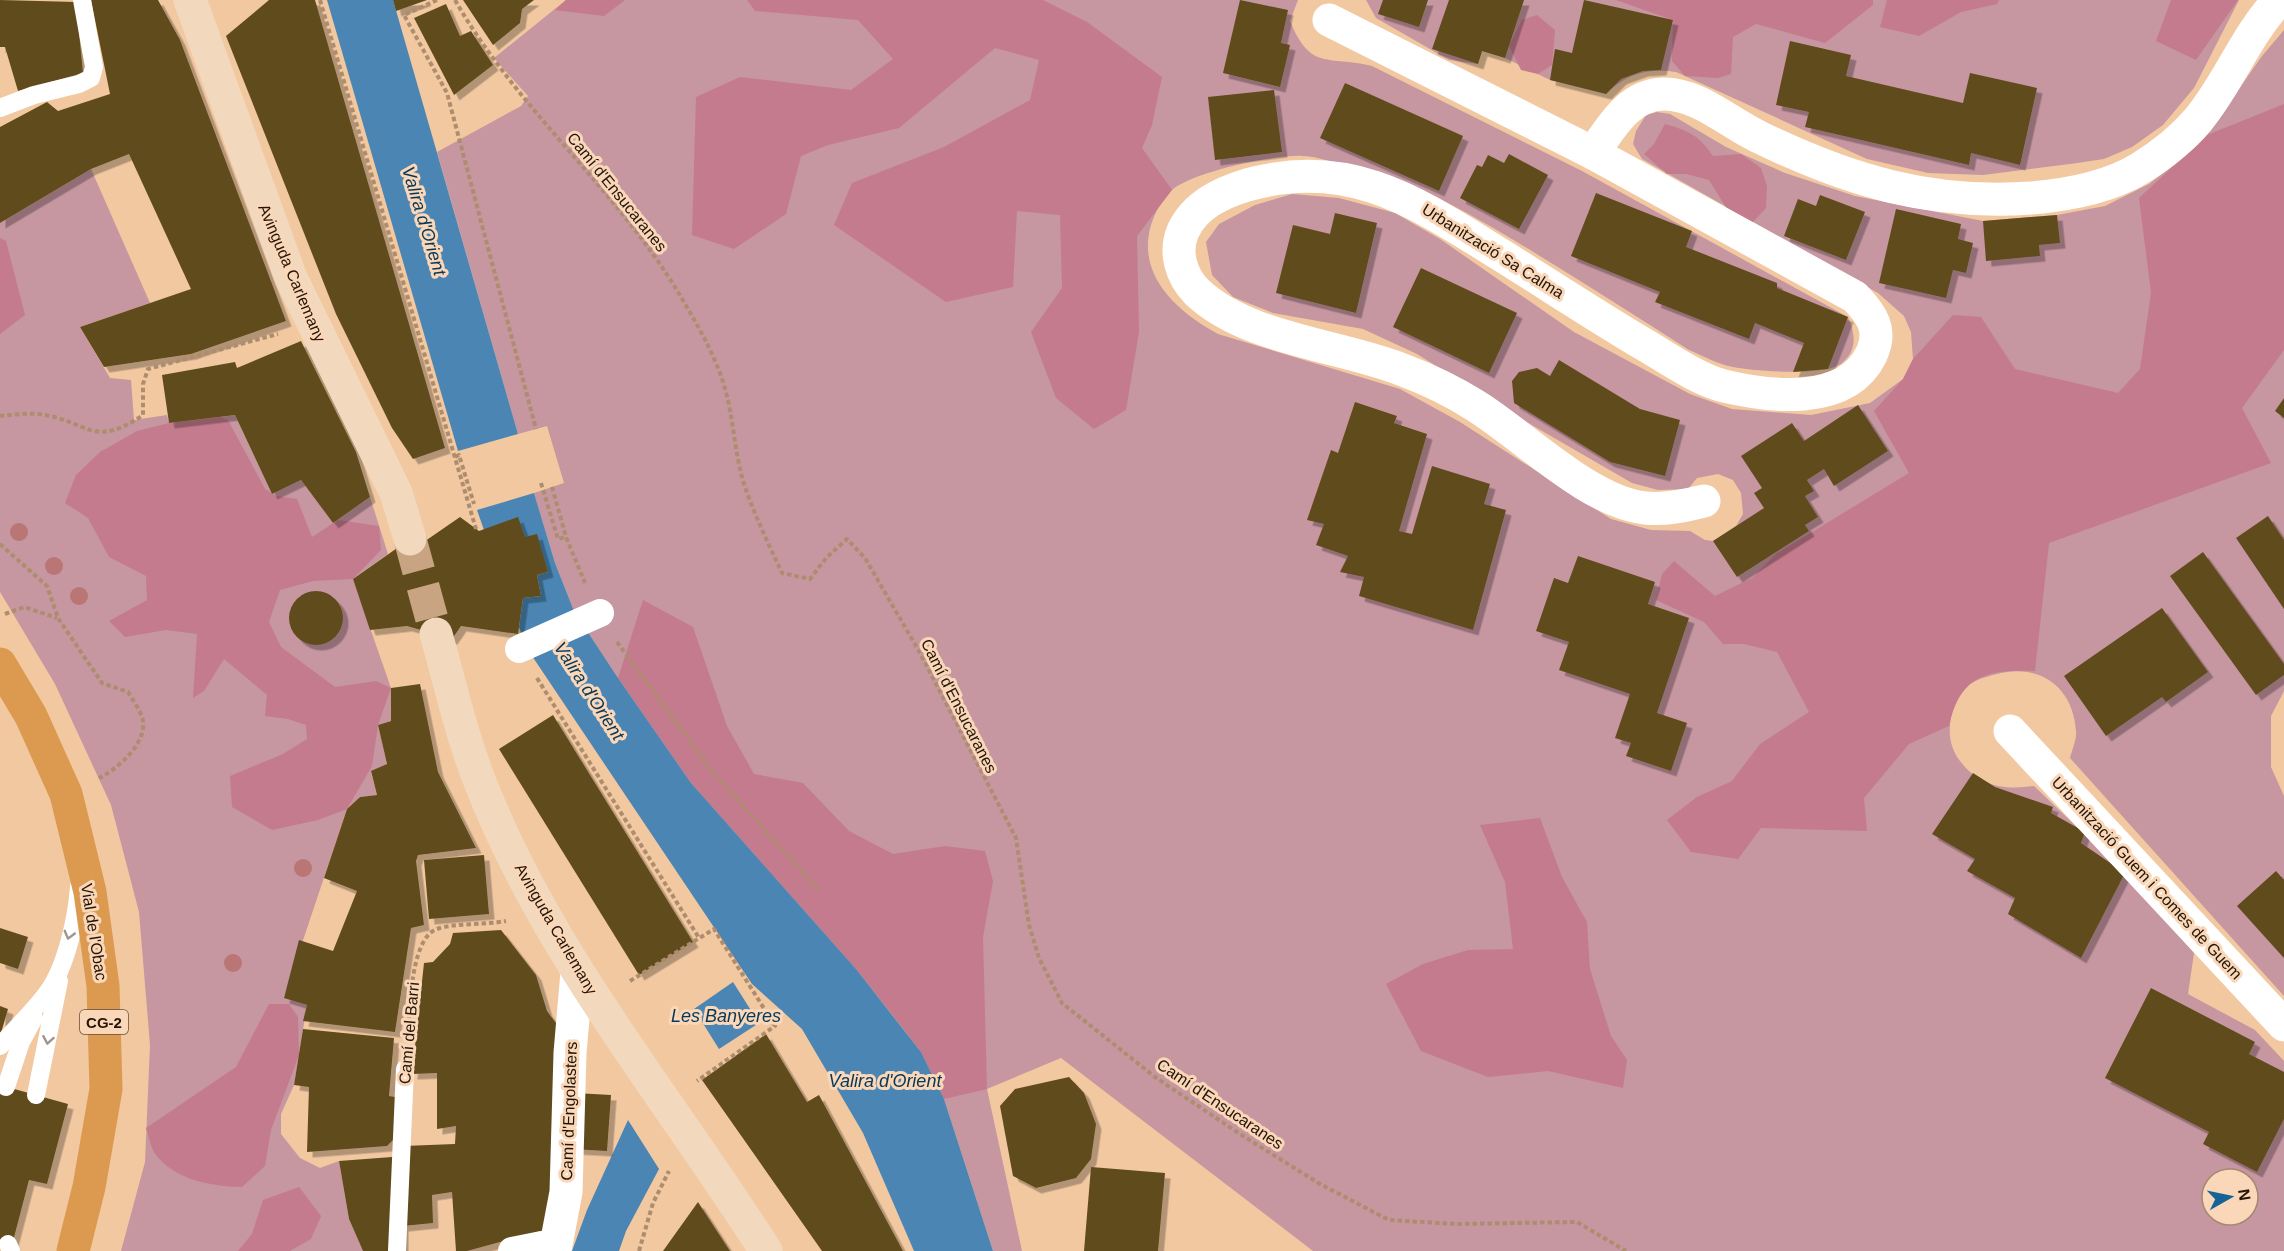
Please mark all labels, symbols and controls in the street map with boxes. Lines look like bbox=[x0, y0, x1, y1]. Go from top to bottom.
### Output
street label: Camí d'Ensucaranes bbox=[564, 129, 670, 255]
water label: Valira d'Orient bbox=[398, 164, 450, 279]
street label: Urbanització Sa Calma bbox=[1419, 200, 1567, 302]
street label: Avinguda Carlemany bbox=[255, 201, 329, 345]
street label: Camí d'Ensucaranes bbox=[918, 636, 1000, 776]
water label: Valira d'Orient bbox=[550, 638, 629, 745]
street label: Urbanització Guem i Comes de Guem bbox=[2049, 773, 2245, 983]
street label: Avinguda Carlemany bbox=[512, 861, 600, 997]
street label: Vial de l'Obac bbox=[78, 882, 110, 982]
one-way arrow bbox=[64, 930, 77, 940]
street label: Camí del Barri bbox=[396, 981, 422, 1085]
water label: Les Banyeres bbox=[671, 1006, 781, 1026]
road number: CG-2 bbox=[80, 1010, 128, 1034]
one-way arrow bbox=[42, 1035, 55, 1045]
street label: Camí d'Engolasters bbox=[558, 1041, 580, 1181]
street label: Camí d'Ensucaranes bbox=[1154, 1056, 1286, 1152]
water label: Valira d'Orient bbox=[829, 1071, 942, 1091]
north arrow bbox=[2200, 1167, 2260, 1227]
text: N bbox=[2235, 1188, 2254, 1202]

